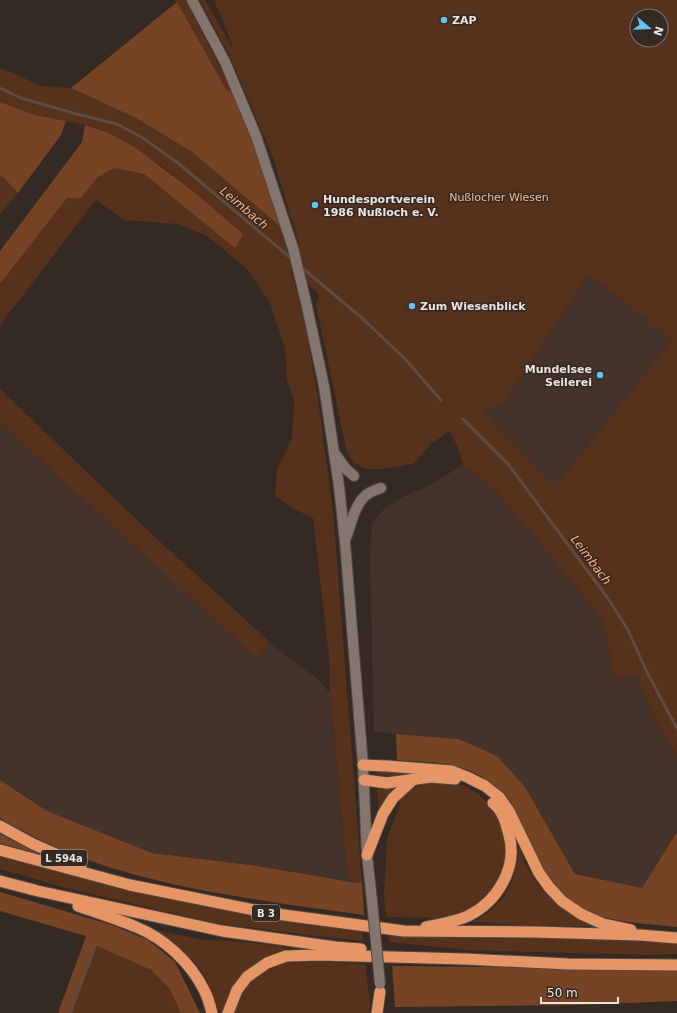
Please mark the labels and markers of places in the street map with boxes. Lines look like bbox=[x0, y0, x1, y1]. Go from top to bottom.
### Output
place label: ZAP bbox=[452, 14, 477, 27]
marker: ZAP bbox=[439, 15, 449, 25]
place label: Hundesportverein 1986 Nußloch e. V. bbox=[323, 193, 439, 219]
marker: Hundesportverein 1986 Nußloch e. V. bbox=[310, 200, 320, 210]
place label: Zum Wiesenblick bbox=[420, 300, 526, 313]
marker: Zum Wiesenblick bbox=[407, 301, 417, 311]
place label: Mundelsee Seilerei bbox=[525, 363, 592, 389]
marker: Mundelsee Seilerei bbox=[595, 370, 605, 380]

